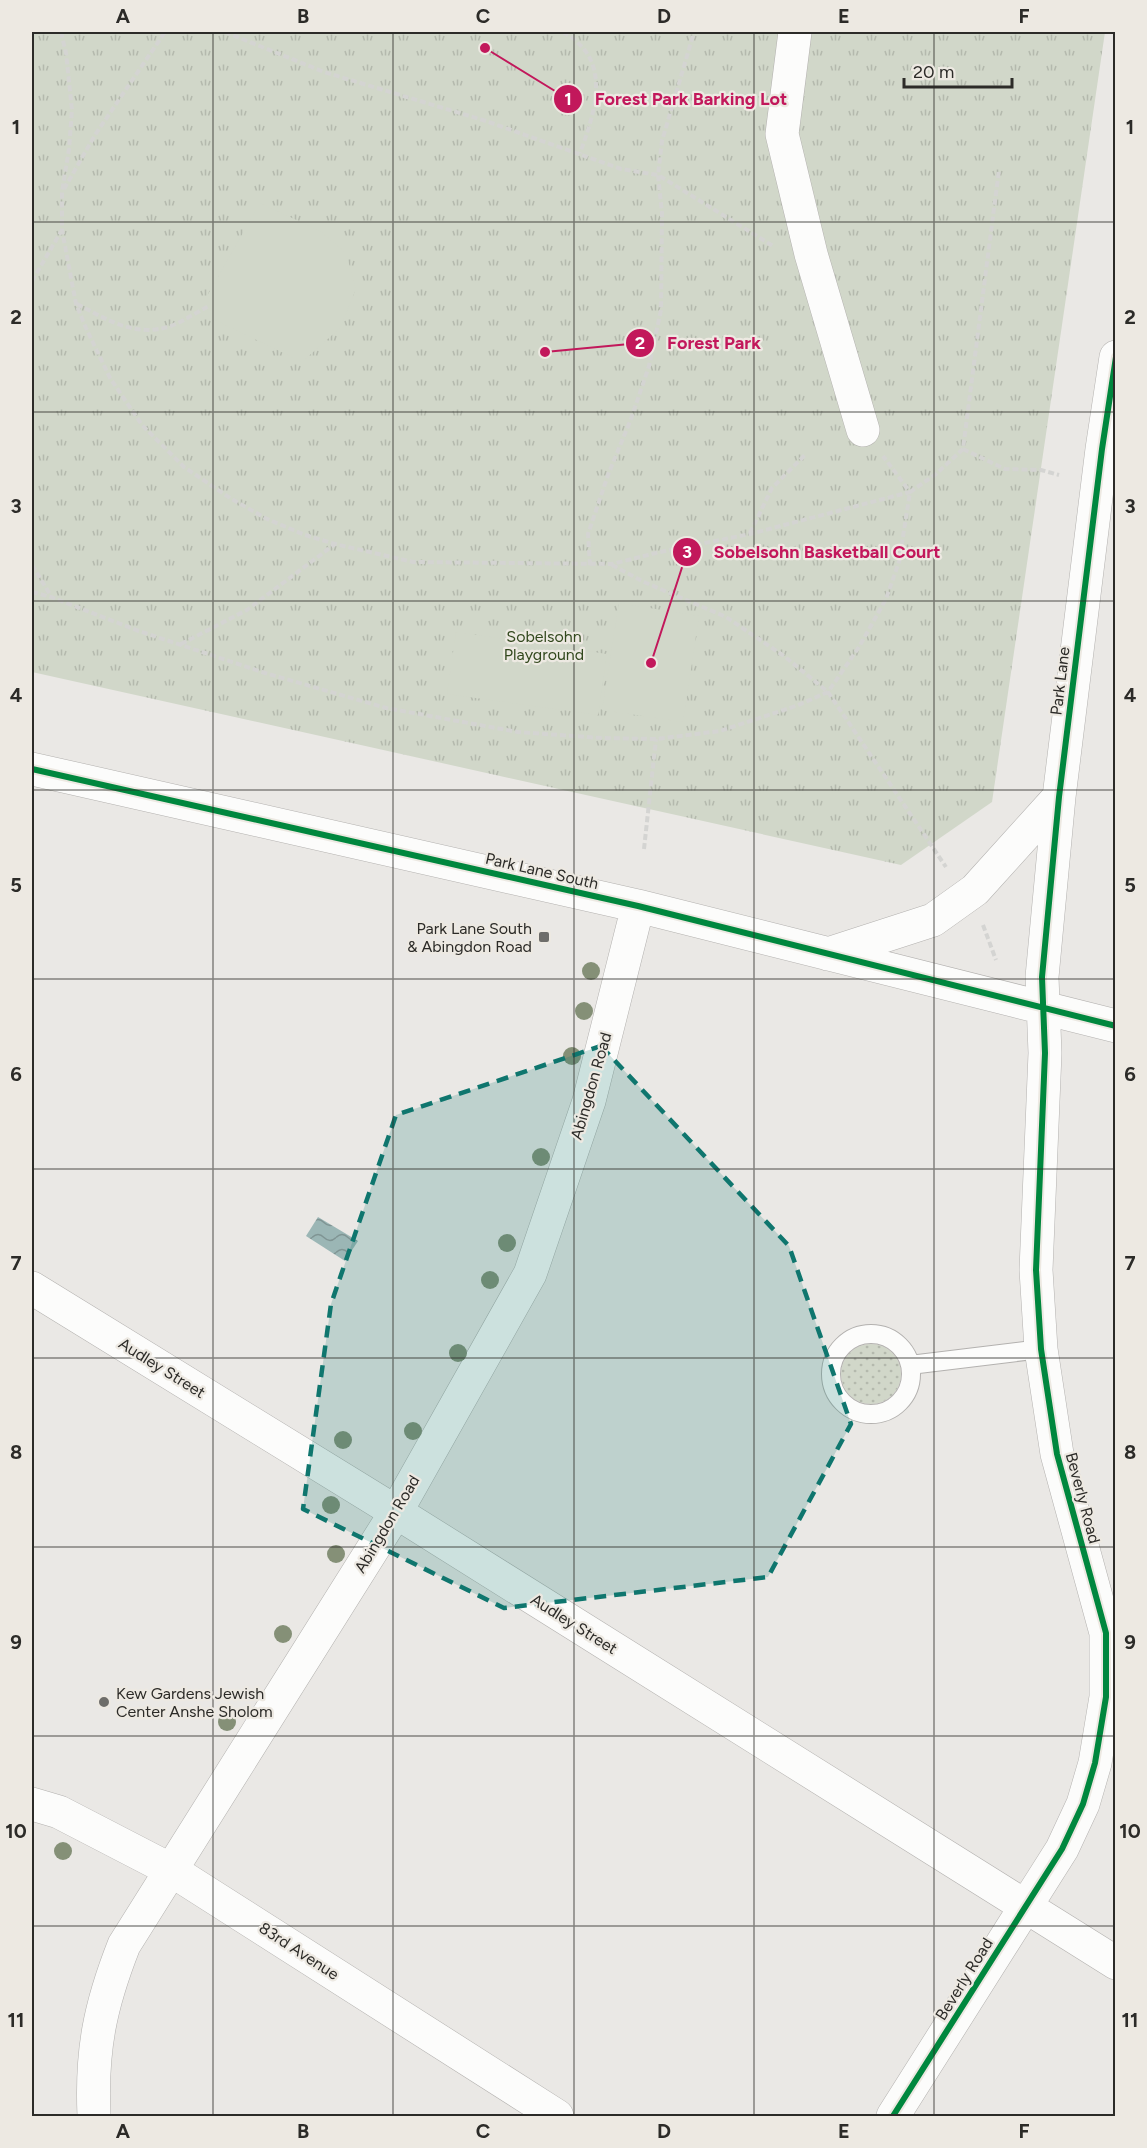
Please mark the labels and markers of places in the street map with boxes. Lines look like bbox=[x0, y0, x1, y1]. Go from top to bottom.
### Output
callout: Forest Park Barking Lot bbox=[553, 81, 800, 117]
callout: Forest Park bbox=[625, 325, 773, 361]
callout: Sobelsohn Basketball Court bbox=[672, 534, 953, 570]
place label: Park Lane South & Abingdon Road bbox=[407, 919, 532, 956]
marker: Park Lane South & Abingdon Road bbox=[537, 930, 551, 944]
place label: Kew Gardens Jewish Center Anshe Sholom bbox=[116, 1684, 273, 1721]
marker: Kew Gardens Jewish Center Anshe Sholom bbox=[97, 1695, 111, 1709]

